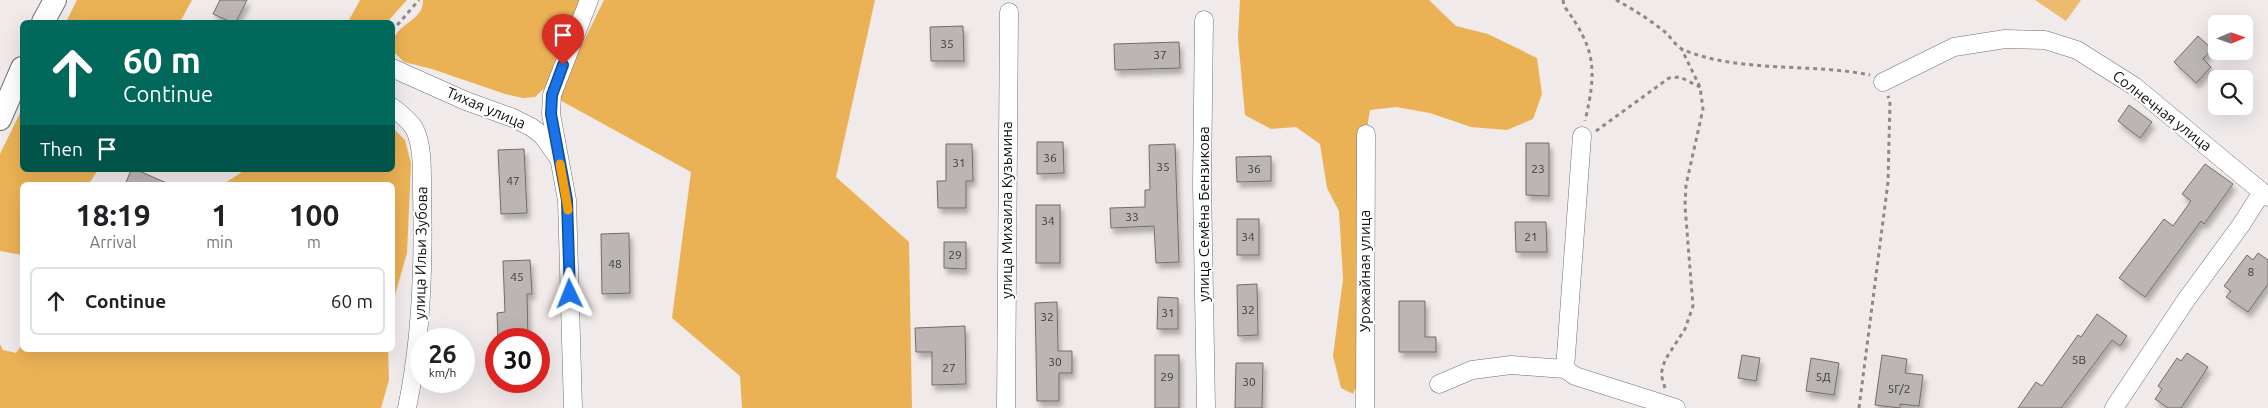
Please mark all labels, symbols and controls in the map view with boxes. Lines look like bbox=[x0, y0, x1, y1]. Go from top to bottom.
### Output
pin bbox=[542, 14, 584, 65]
north arrow bbox=[2208, 15, 2252, 60]
map controls bbox=[2208, 15, 2253, 115]
icon: arrive bbox=[549, 21, 577, 49]
house number: 35 bbox=[940, 37, 954, 50]
icon: ahead bbox=[40, 40, 105, 105]
text: 60 m bbox=[123, 40, 201, 80]
house number: 37 bbox=[1153, 48, 1167, 61]
street label: Солнечная улица bbox=[2110, 67, 2215, 154]
button: search bbox=[2208, 70, 2253, 115]
text: Continue bbox=[123, 81, 213, 106]
street label: Тихая улица bbox=[444, 83, 528, 132]
street label: улица Михаила Кузьмина bbox=[998, 121, 1015, 299]
street label: улица Семёна Бензикова bbox=[1195, 126, 1212, 302]
icon: arrive bbox=[93, 135, 121, 163]
text: Then bbox=[40, 138, 83, 160]
house number: 36 bbox=[1043, 151, 1057, 164]
house number: 31 bbox=[952, 156, 966, 169]
house number: 35 bbox=[1156, 160, 1170, 173]
house number: 36 bbox=[1247, 162, 1261, 175]
house number: 23 bbox=[1531, 162, 1545, 175]
house number: 47 bbox=[506, 174, 520, 187]
street label: улица Ильи Зубова bbox=[411, 186, 430, 320]
text: 18:19 bbox=[76, 198, 151, 232]
text: 1 bbox=[211, 198, 228, 232]
text: 100 bbox=[289, 198, 339, 232]
house number: 33 bbox=[1125, 210, 1139, 223]
street label: Урожайная улица bbox=[1356, 210, 1373, 332]
house number: 34 bbox=[1041, 214, 1055, 227]
house number: 34 bbox=[1241, 230, 1255, 243]
house number: 21 bbox=[1524, 230, 1538, 243]
text: Arrival bbox=[90, 233, 136, 251]
text: min bbox=[206, 233, 233, 251]
text: m bbox=[307, 233, 321, 251]
house number: 29 bbox=[948, 248, 962, 261]
house number: 48 bbox=[608, 257, 622, 270]
house number: 8 bbox=[2248, 265, 2255, 278]
position arrow bbox=[543, 267, 595, 319]
house number: 45 bbox=[510, 270, 524, 283]
icon: ahead bbox=[42, 287, 70, 315]
text: Continue bbox=[85, 290, 166, 312]
text: 60 m bbox=[331, 290, 373, 312]
house number: 32 bbox=[1241, 303, 1255, 316]
house number: 31 bbox=[1161, 306, 1175, 319]
house number: 32 bbox=[1040, 310, 1054, 323]
speed limit sign: 30 bbox=[485, 328, 550, 393]
text: 26 bbox=[428, 340, 457, 368]
house number: 5В bbox=[2072, 353, 2086, 366]
house number: 30 bbox=[1048, 355, 1062, 368]
house number: 27 bbox=[942, 361, 956, 374]
text: km/h bbox=[429, 366, 456, 379]
house number: 29 bbox=[1160, 370, 1174, 383]
house number: 5Д bbox=[1815, 370, 1831, 383]
house number: 30 bbox=[1242, 375, 1256, 388]
house number: 5Г/2 bbox=[1888, 382, 1910, 395]

